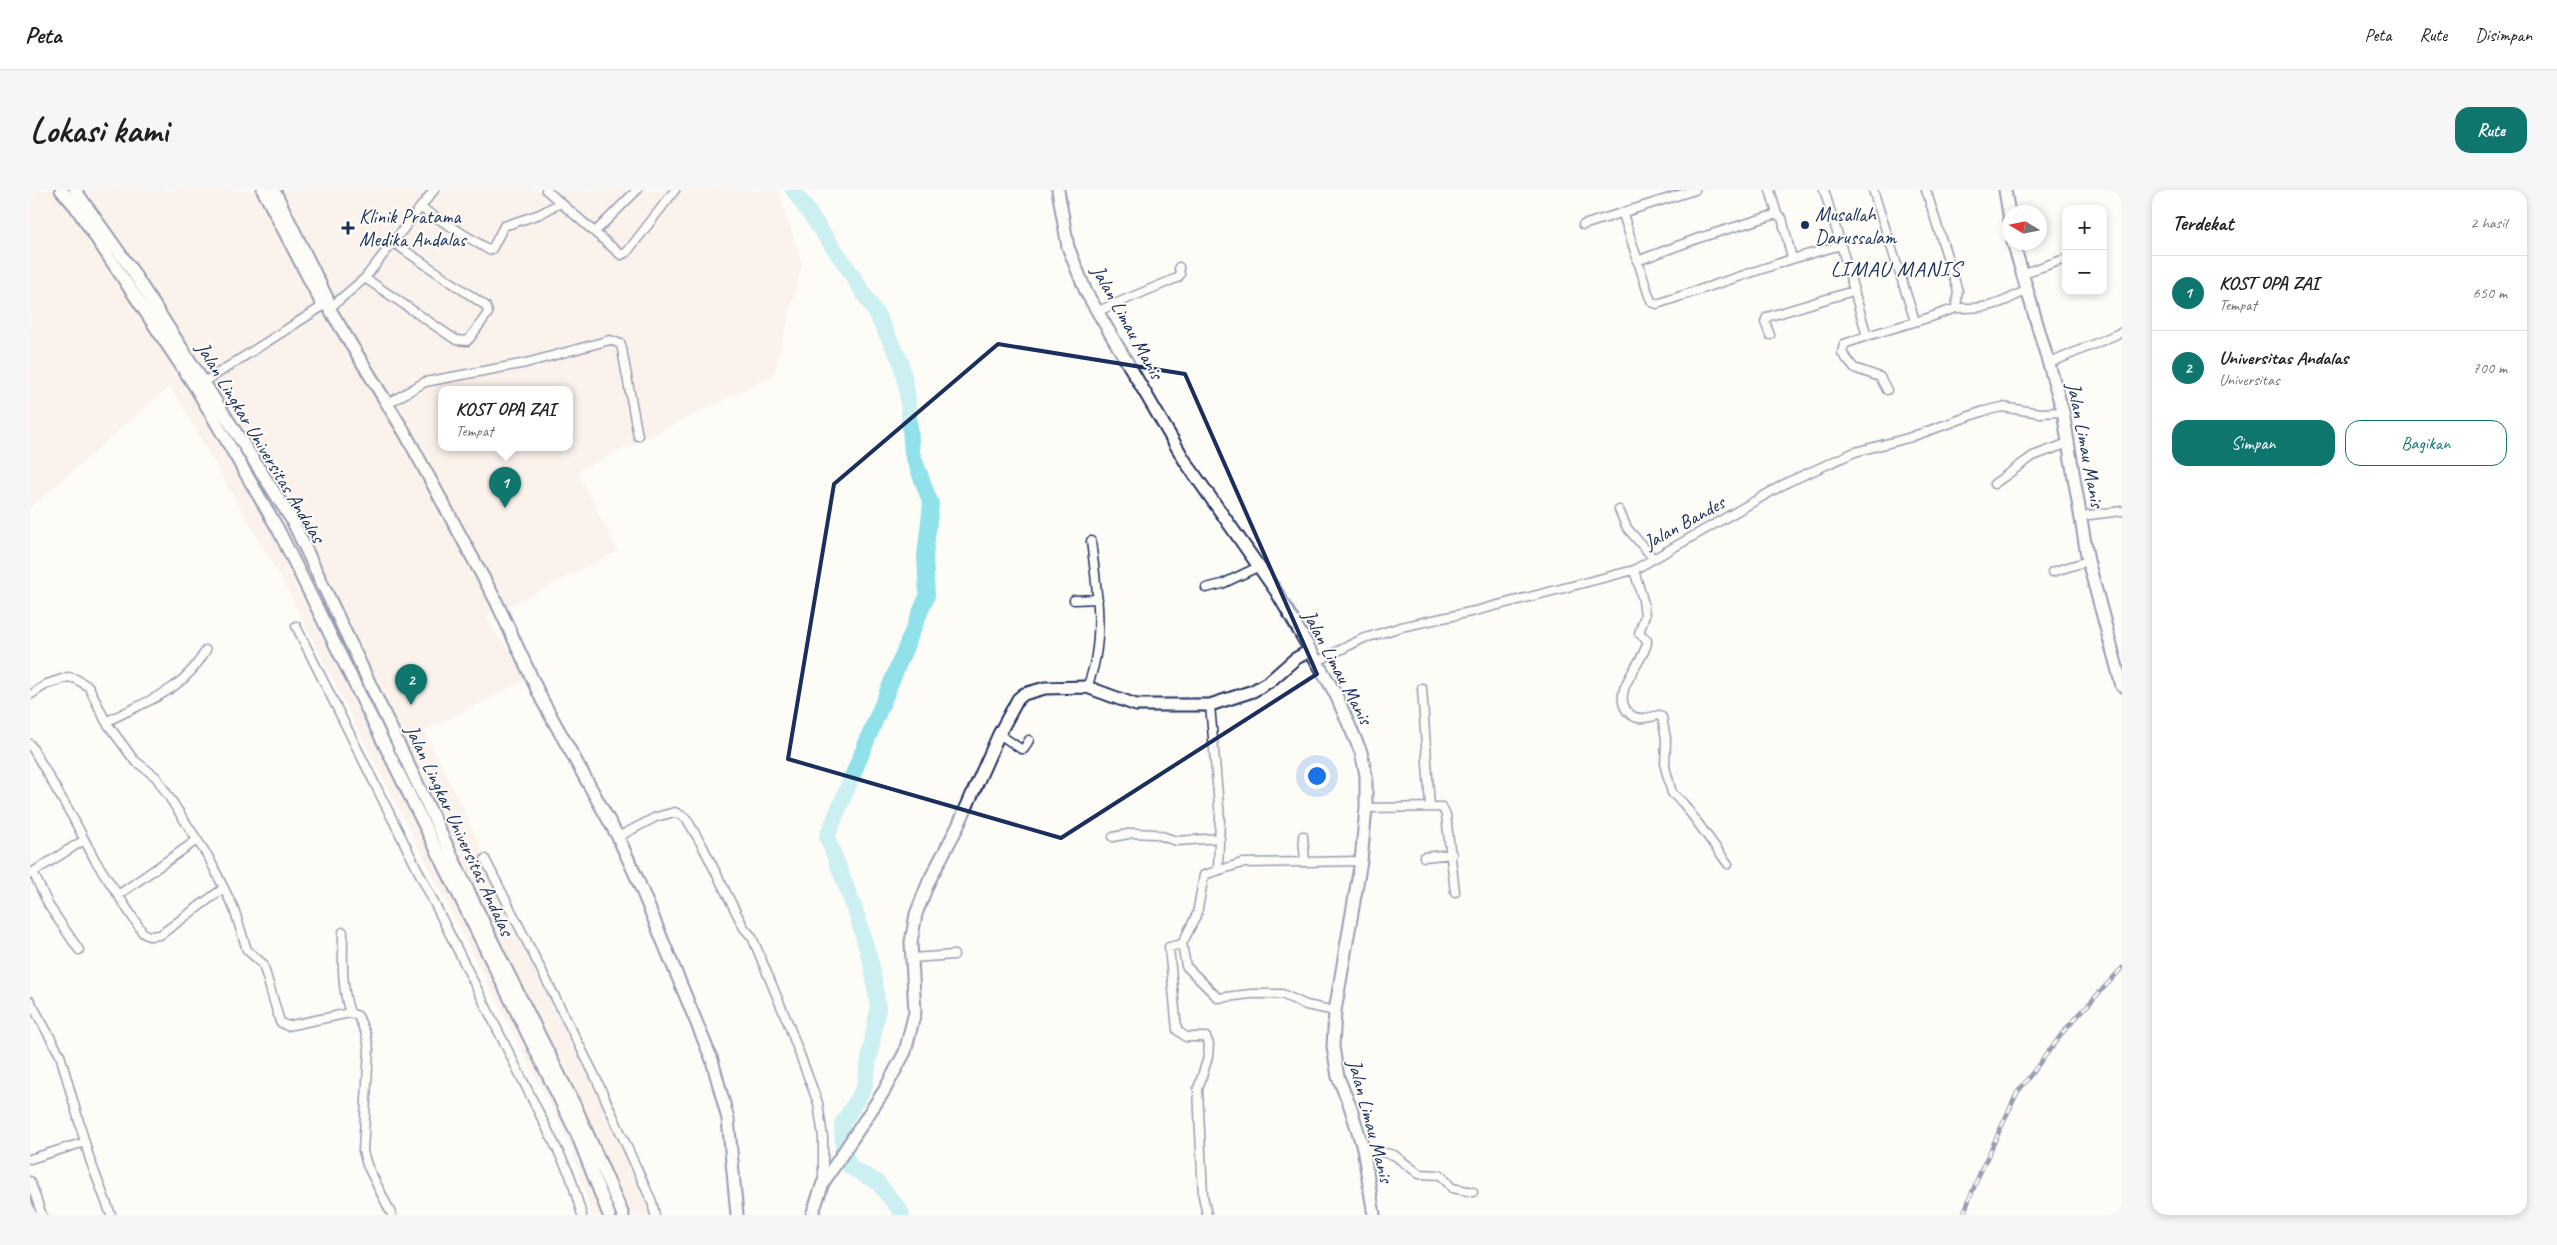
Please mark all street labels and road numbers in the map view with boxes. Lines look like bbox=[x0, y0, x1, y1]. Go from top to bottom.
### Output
street label: Jalan Limau Manis bbox=[1085, 260, 1170, 386]
street label: Jalan Lingkar Universitas Andalas bbox=[190, 336, 332, 549]
street label: Jalan Limau Manis bbox=[2061, 380, 2110, 512]
street label: Jalan Bandes bbox=[1639, 489, 1731, 555]
street label: Jalan Limau Manis bbox=[1296, 605, 1379, 731]
street label: Jalan Lingkar Universitas Andalas bbox=[399, 720, 520, 942]
street label: Jalan Limau Manis bbox=[1342, 1056, 1400, 1188]

